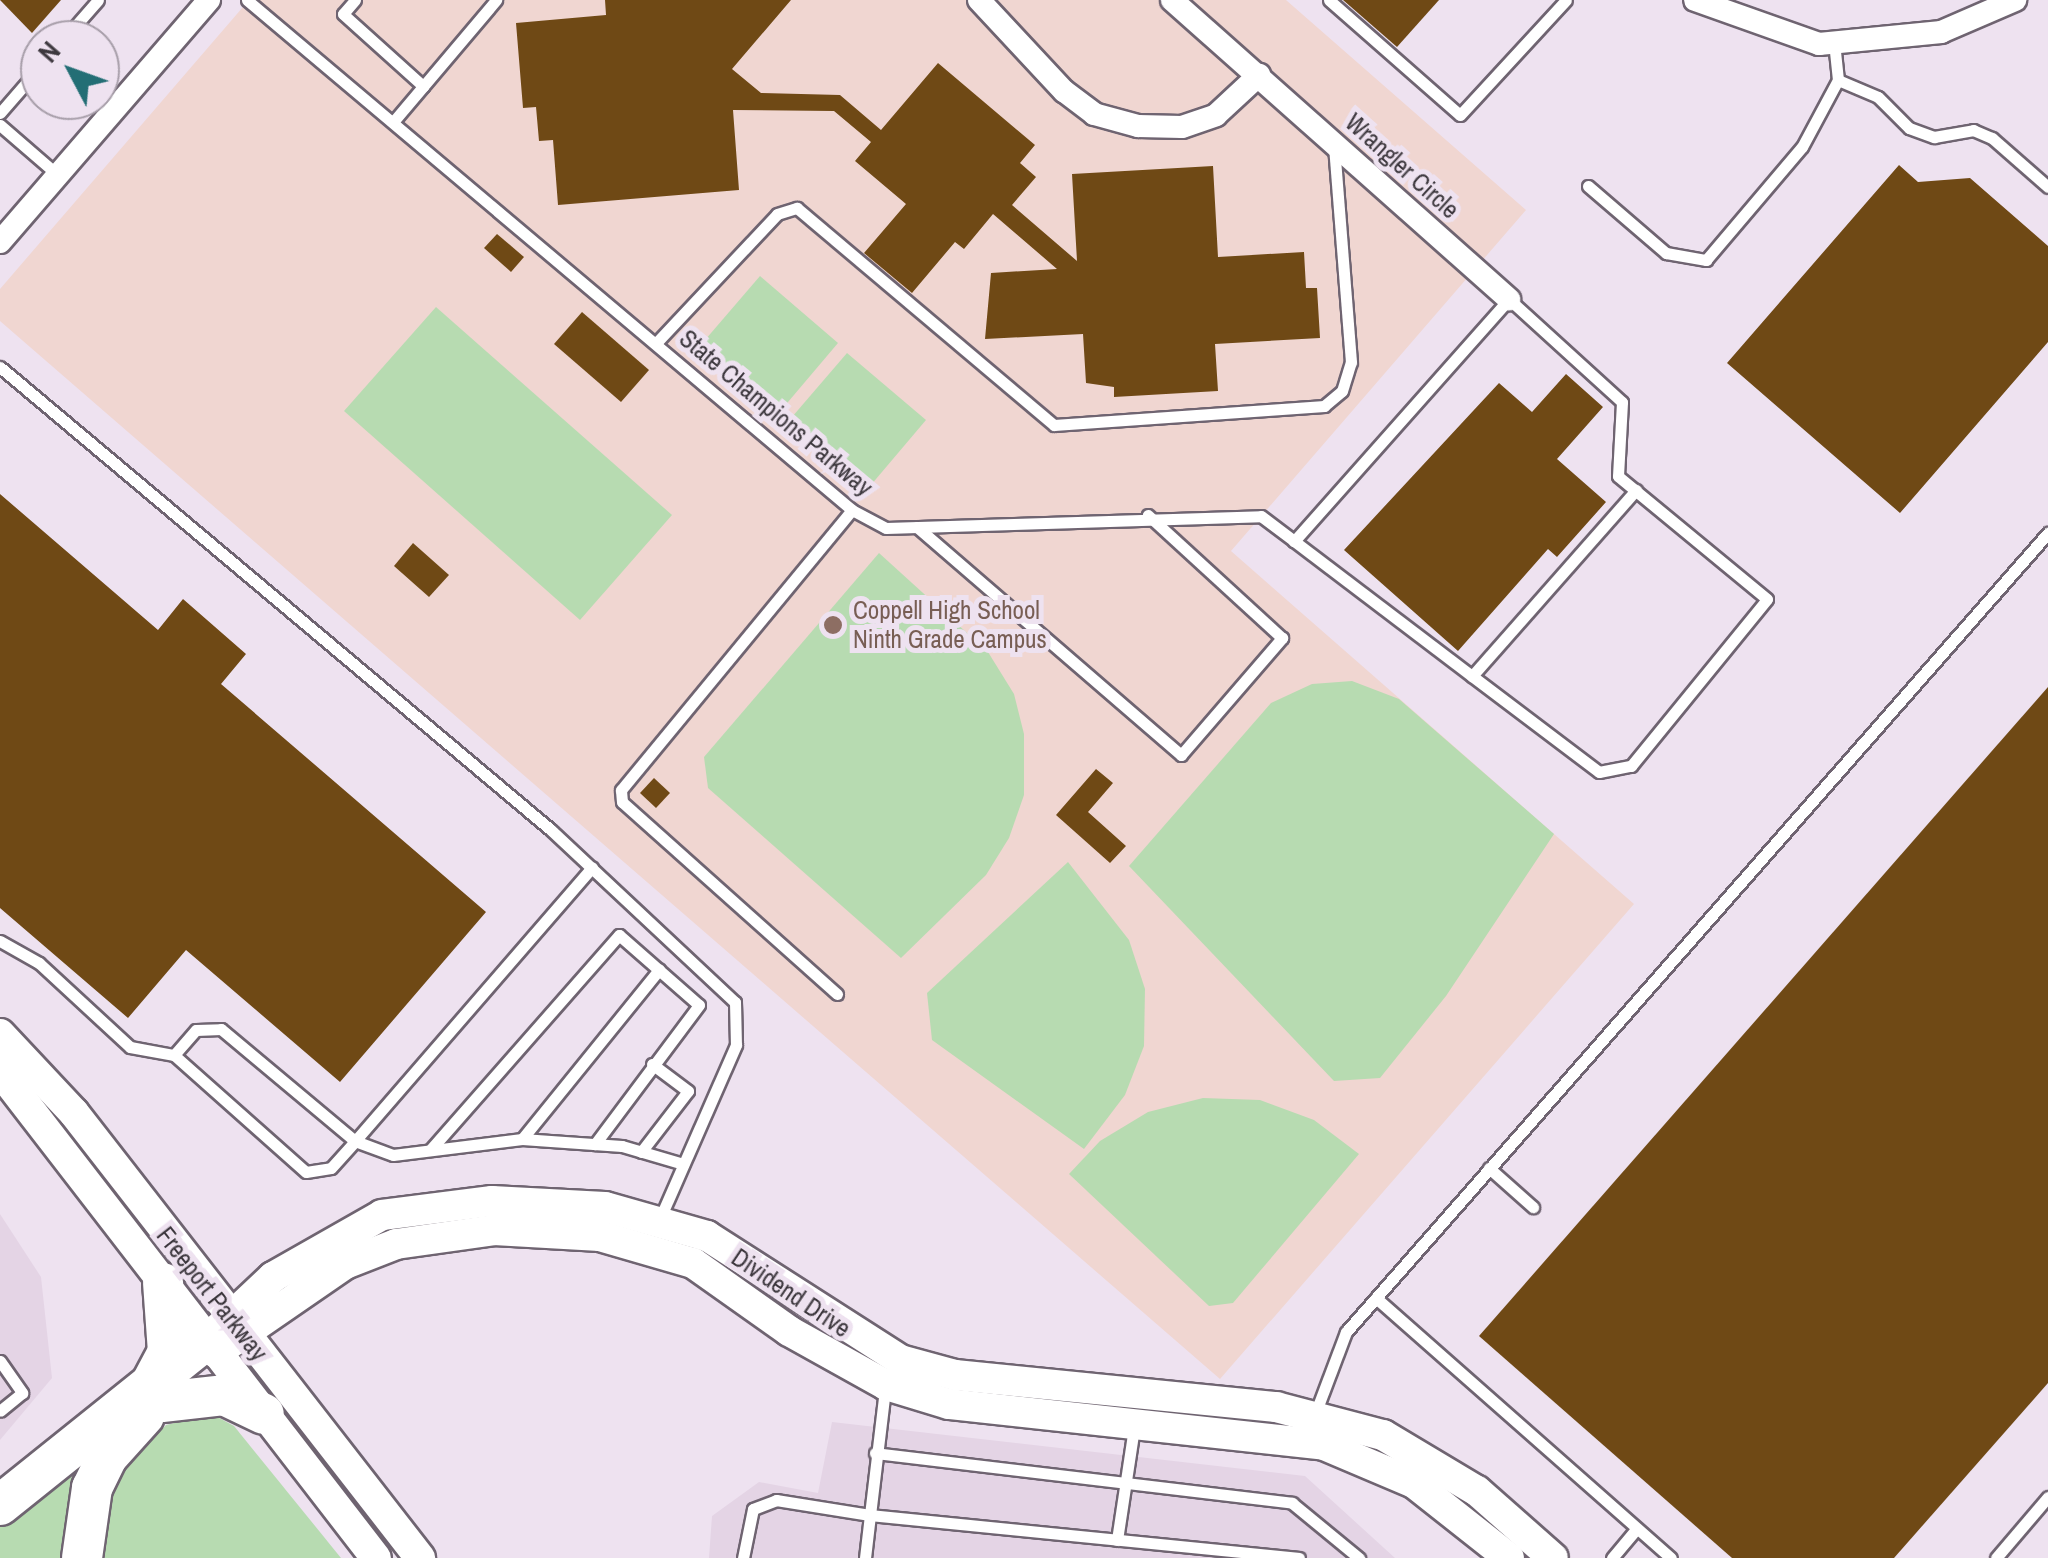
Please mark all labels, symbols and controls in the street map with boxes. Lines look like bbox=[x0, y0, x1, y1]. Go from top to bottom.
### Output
north arrow bbox=[20, 20, 120, 120]
text: N bbox=[29, 33, 69, 70]
street label: Wrangler Circle bbox=[1339, 107, 1465, 225]
street label: State Champions Parkway bbox=[673, 324, 879, 502]
place label: Coppell High School Ninth Grade Campus bbox=[853, 596, 1047, 655]
marker: Coppell High School Ninth Grade Campus bbox=[822, 614, 844, 636]
street label: Freeport Parkway bbox=[150, 1221, 274, 1367]
street label: Dividend Drive bbox=[726, 1242, 856, 1344]

